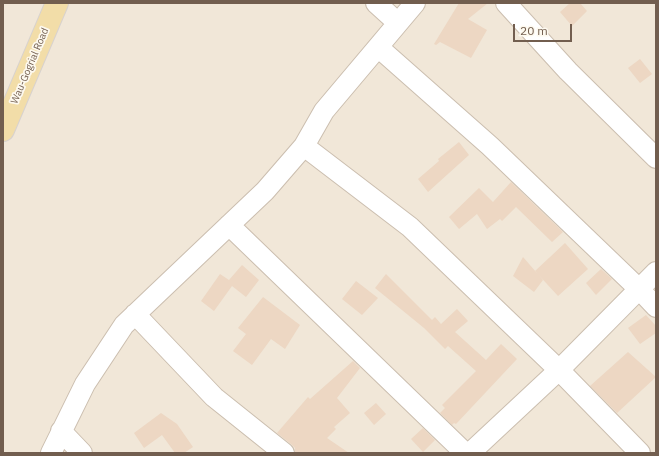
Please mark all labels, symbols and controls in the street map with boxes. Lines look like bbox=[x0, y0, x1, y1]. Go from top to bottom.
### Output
scale bar bbox=[515, 16, 574, 42]
text: 20 m bbox=[520, 23, 548, 38]
street label: Wau-Gogrial Road bbox=[9, 26, 51, 106]

